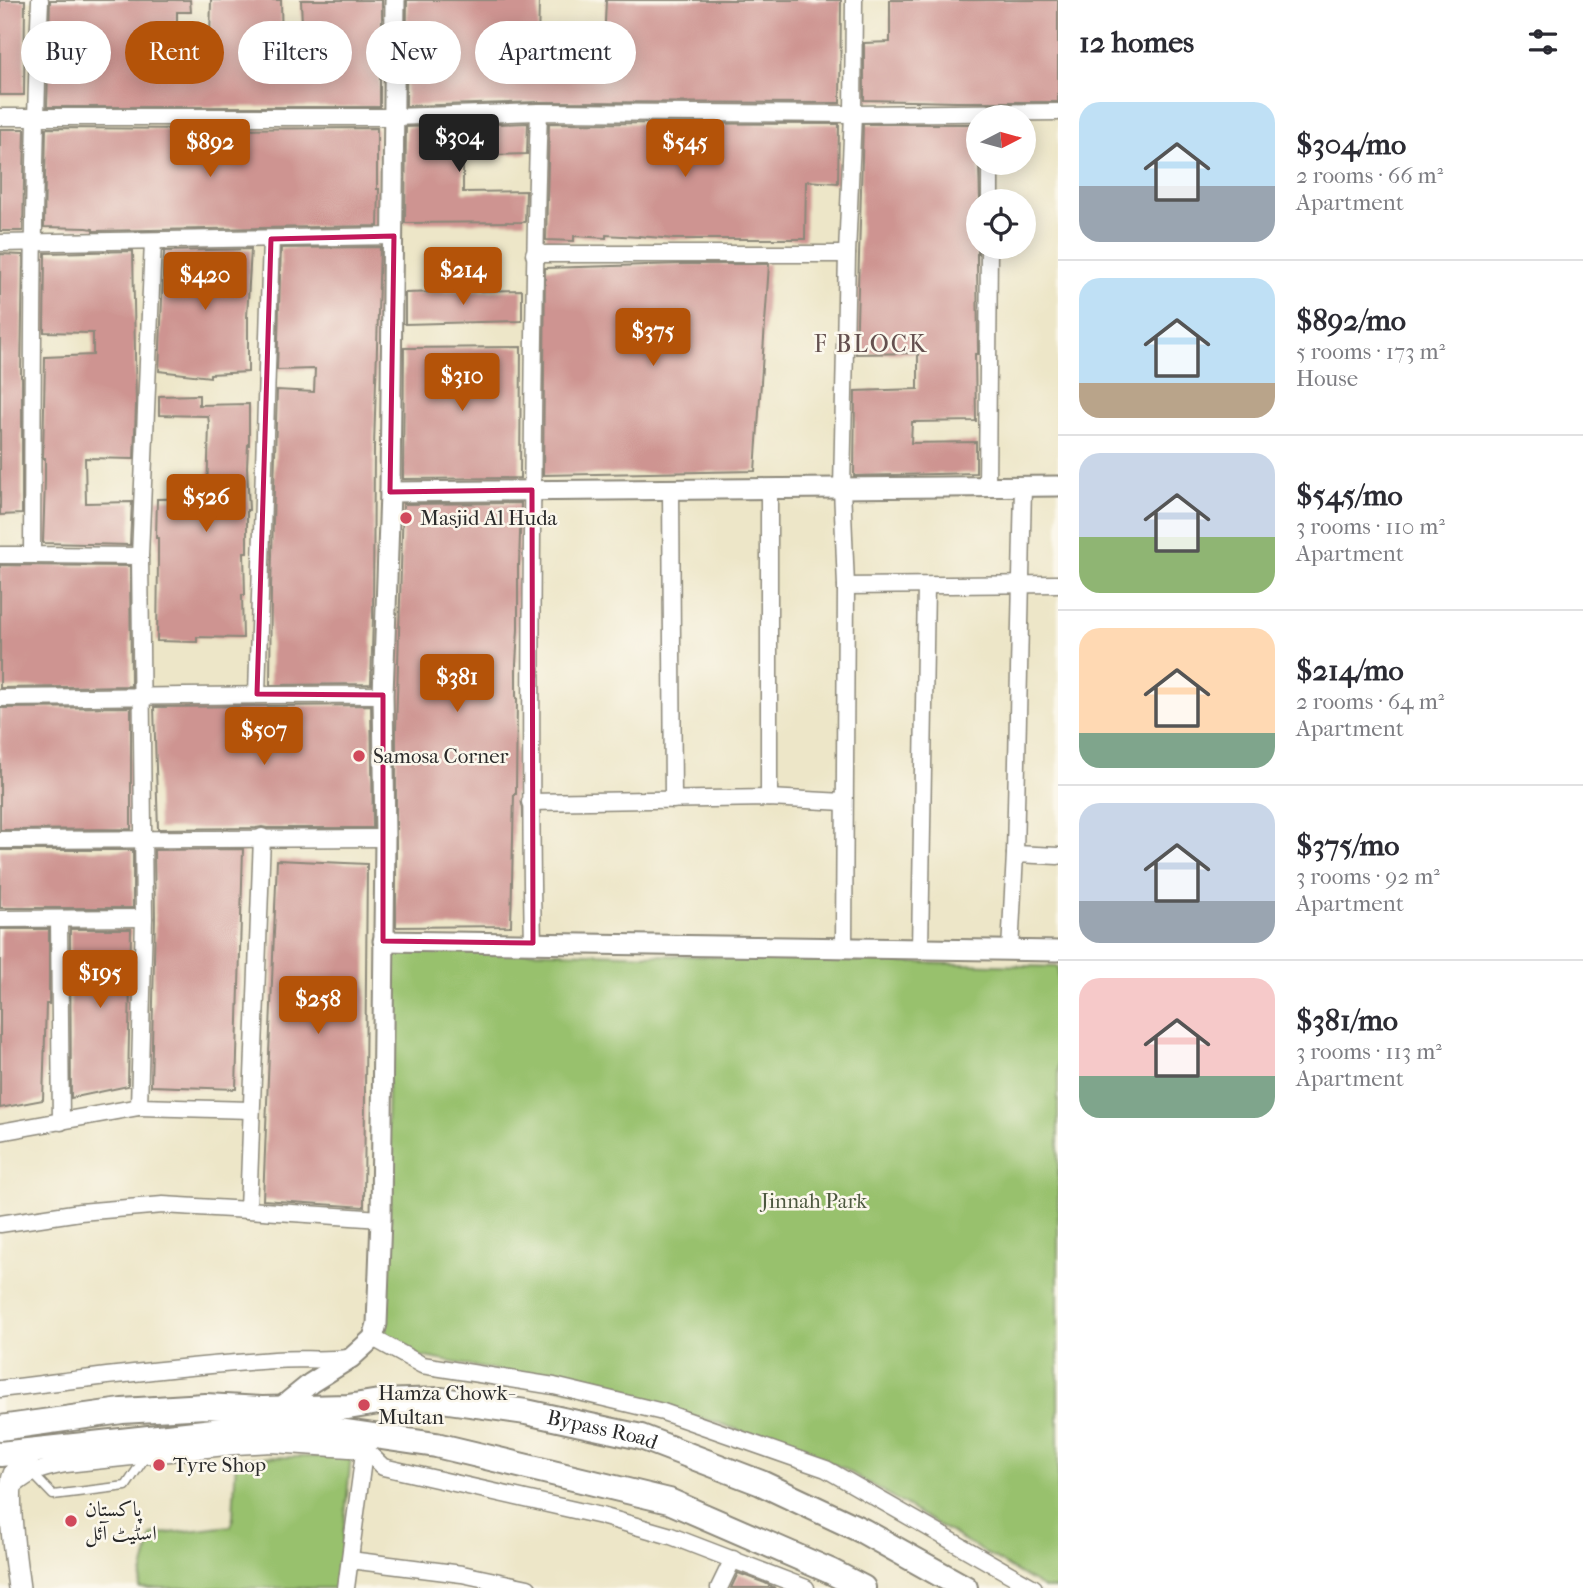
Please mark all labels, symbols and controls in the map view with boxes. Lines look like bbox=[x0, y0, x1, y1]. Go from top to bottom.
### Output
chip: Buy bbox=[21, 21, 111, 84]
chip: Rent bbox=[125, 21, 224, 84]
chip: Filters bbox=[238, 21, 352, 84]
chip: New bbox=[366, 21, 461, 84]
chip: Apartment bbox=[475, 21, 636, 84]
icon: filters bbox=[1524, 23, 1562, 61]
text: 12 homes bbox=[1079, 25, 1194, 60]
north arrow bbox=[966, 105, 1036, 175]
map controls bbox=[966, 105, 1036, 259]
pin: $304 bbox=[418, 114, 500, 174]
pin: $892 bbox=[169, 120, 251, 179]
pin: $545 bbox=[644, 120, 726, 179]
text: $304 bbox=[435, 123, 483, 150]
text: $304/mo bbox=[1296, 127, 1406, 162]
text: $892 bbox=[186, 128, 234, 155]
text: $545 bbox=[662, 128, 708, 155]
icon: home bbox=[1135, 130, 1219, 214]
text: 2 rooms · 66 m² bbox=[1296, 162, 1443, 189]
button: locate bbox=[966, 189, 1036, 259]
text: Apartment bbox=[1296, 189, 1404, 216]
pin: $214 bbox=[422, 247, 504, 307]
pin: $420 bbox=[164, 252, 246, 312]
text: $214 bbox=[440, 256, 486, 283]
text: $420 bbox=[180, 261, 230, 288]
text: $892/mo bbox=[1296, 303, 1406, 338]
icon: home bbox=[1135, 306, 1219, 390]
pin: $375 bbox=[612, 308, 694, 368]
text: $375 bbox=[631, 317, 675, 344]
district label: F BLOCK bbox=[814, 330, 928, 358]
text: 5 rooms · 173 m² bbox=[1296, 338, 1445, 365]
pin: $310 bbox=[421, 354, 503, 413]
text: $310 bbox=[441, 362, 483, 389]
text: House bbox=[1296, 365, 1358, 392]
pin: $526 bbox=[165, 475, 247, 534]
text: $545/mo bbox=[1296, 478, 1403, 513]
icon: home bbox=[1135, 481, 1219, 565]
text: $526 bbox=[183, 483, 229, 510]
place label: Masjid Al Huda bbox=[420, 506, 558, 530]
marker: Masjid Al Huda bbox=[398, 510, 414, 526]
text: 3 rooms · 110 m² bbox=[1296, 513, 1445, 540]
text: Apartment bbox=[1296, 540, 1404, 567]
text: $214/mo bbox=[1296, 653, 1404, 688]
pin: $381 bbox=[416, 654, 498, 714]
icon: home bbox=[1135, 656, 1219, 740]
text: $381 bbox=[436, 663, 478, 690]
text: 2 rooms · 64 m² bbox=[1296, 688, 1444, 715]
pin: $507 bbox=[223, 708, 305, 767]
text: Apartment bbox=[1296, 715, 1404, 742]
text: $507 bbox=[241, 716, 287, 743]
place label: Samosa Corner bbox=[373, 744, 509, 768]
marker: Samosa Corner bbox=[351, 748, 367, 764]
text: $375/mo bbox=[1296, 828, 1400, 863]
icon: home bbox=[1135, 831, 1219, 915]
text: 3 rooms · 92 m² bbox=[1296, 863, 1440, 890]
text: Apartment bbox=[1296, 890, 1404, 917]
pin: $195 bbox=[59, 950, 141, 1010]
text: $195 bbox=[79, 959, 121, 986]
pin: $258 bbox=[277, 976, 359, 1036]
text: $258 bbox=[295, 985, 341, 1012]
text: $381/mo bbox=[1296, 1003, 1398, 1038]
icon: home bbox=[1135, 1006, 1219, 1090]
text: 3 rooms · 113 m² bbox=[1296, 1038, 1442, 1065]
text: Apartment bbox=[1296, 1065, 1404, 1092]
park label: Jinnah Park bbox=[759, 1189, 867, 1213]
place label: Hamza Chowk- Multan bbox=[378, 1381, 516, 1429]
marker: Hamza Chowk- Multan bbox=[356, 1397, 372, 1413]
street label: Bypass Road bbox=[545, 1405, 662, 1454]
place label: Tyre Shop bbox=[173, 1453, 266, 1477]
marker: Tyre Shop bbox=[151, 1457, 167, 1473]
place label: پاکستان اسٹیٹ آئل bbox=[85, 1497, 157, 1548]
marker: پاکستان اسٹیٹ آئل bbox=[63, 1513, 79, 1529]

